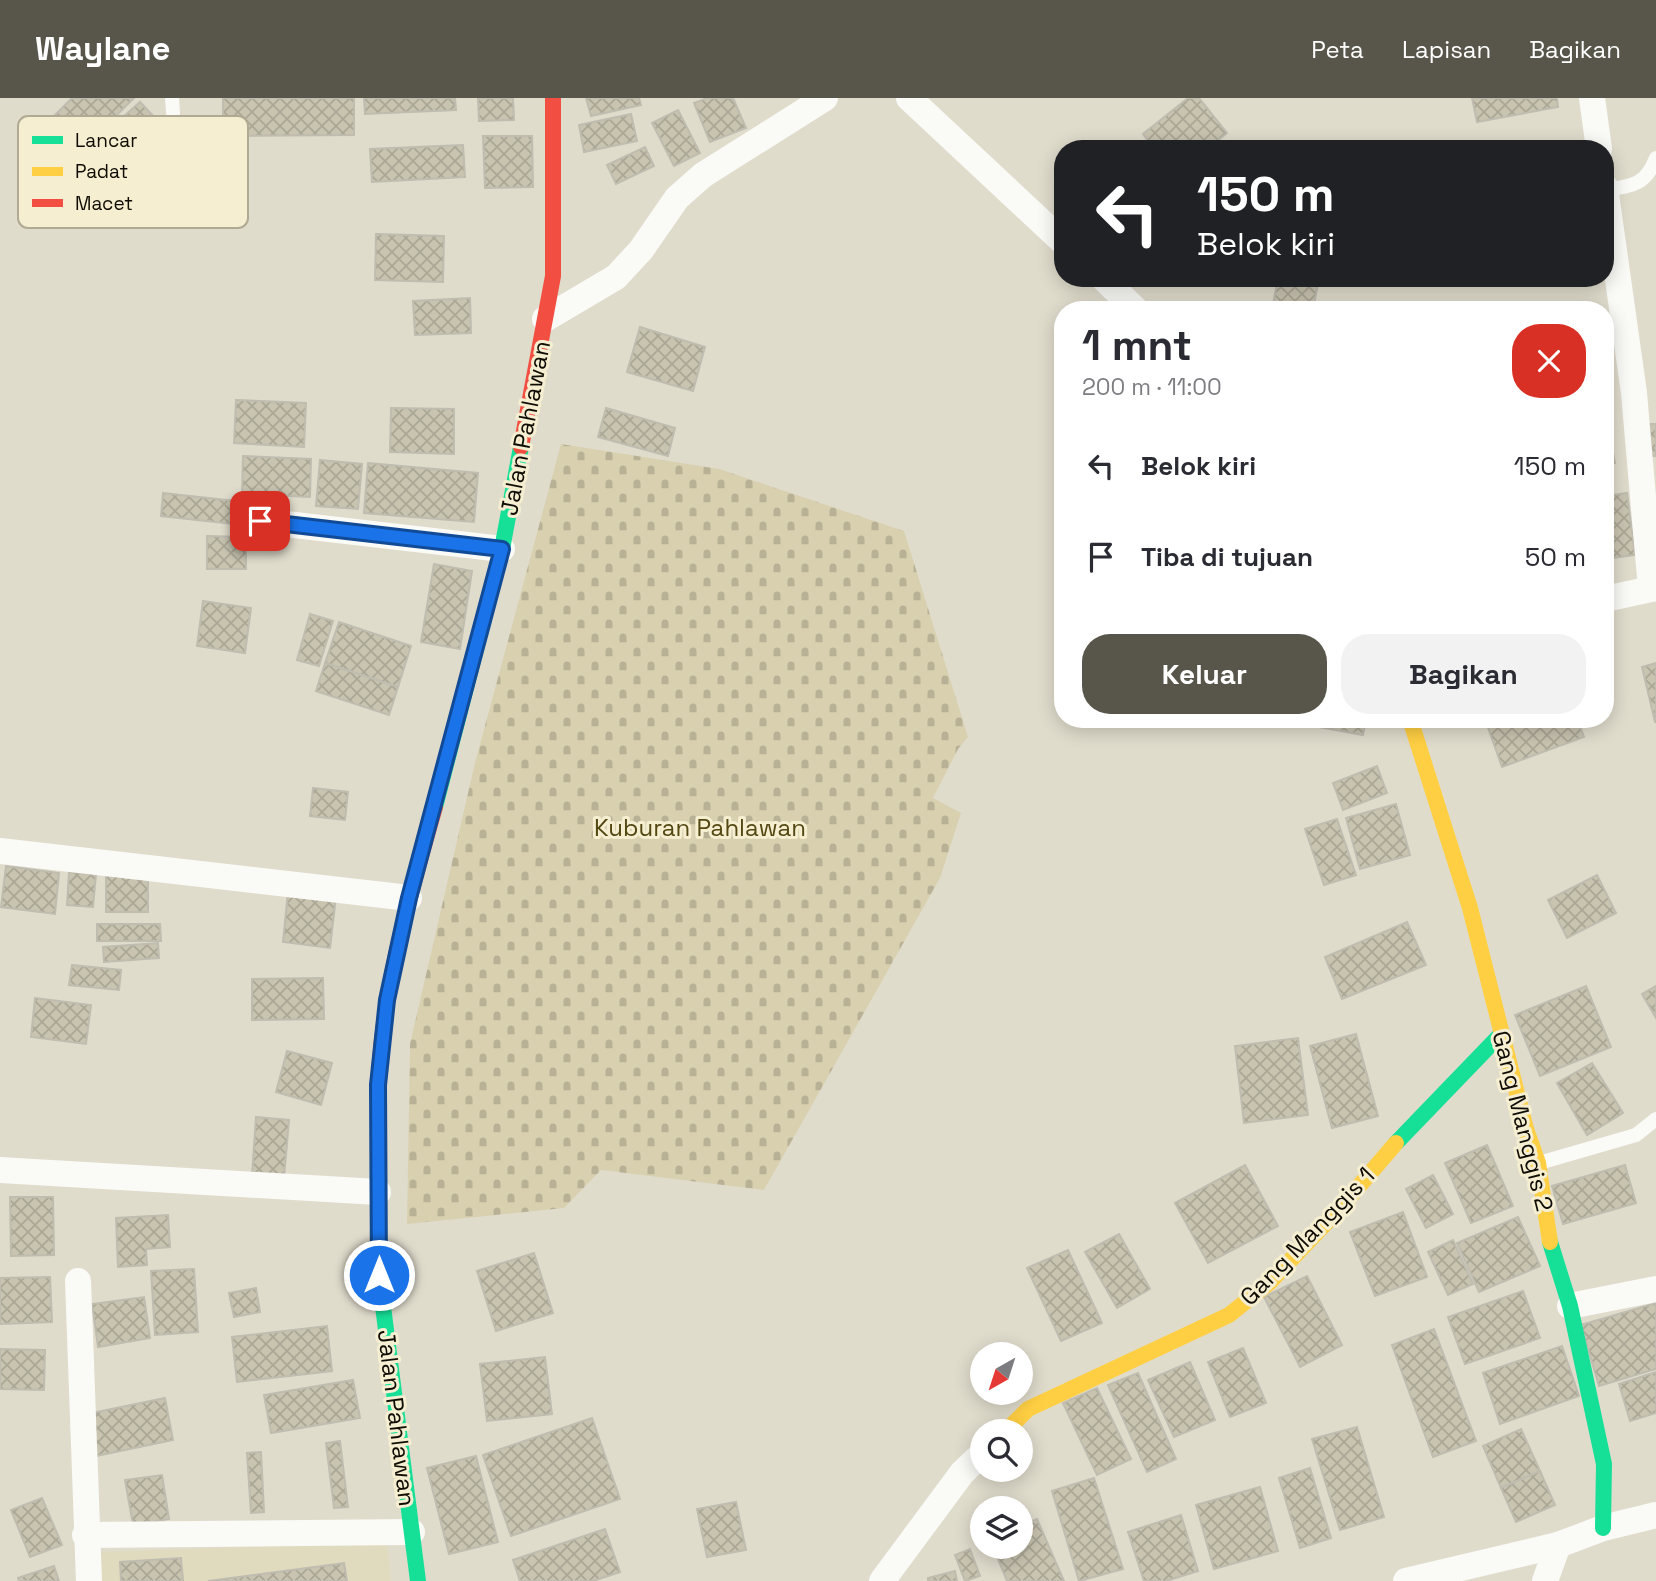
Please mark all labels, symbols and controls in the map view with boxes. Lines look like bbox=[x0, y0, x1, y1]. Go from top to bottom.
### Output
text: Waylane bbox=[35, 28, 171, 70]
text: Peta bbox=[1311, 34, 1364, 65]
text: Lapisan bbox=[1402, 34, 1491, 65]
text: Bagikan bbox=[1529, 34, 1621, 65]
legend bbox=[18, 116, 248, 228]
text: Lancar bbox=[75, 128, 137, 153]
text: Padat bbox=[75, 159, 128, 184]
text: 150 m bbox=[1197, 163, 1335, 225]
icon: left bbox=[1082, 168, 1173, 259]
text: Macet bbox=[75, 191, 133, 216]
text: Belok kiri bbox=[1197, 224, 1335, 264]
text: 1 mnt bbox=[1082, 319, 1192, 372]
button: close bbox=[1512, 324, 1586, 398]
street label: Jalan Pahlawan bbox=[493, 338, 557, 518]
text: 200 m · 11:00 bbox=[1082, 372, 1222, 402]
icon: left bbox=[1082, 447, 1120, 485]
text: Belok kiri bbox=[1141, 449, 1256, 483]
text: 150 m bbox=[1514, 449, 1586, 483]
pin bbox=[230, 491, 290, 551]
icon: arrive bbox=[241, 502, 279, 540]
icon: arrive bbox=[1082, 538, 1120, 576]
text: Tiba di tujuan bbox=[1141, 540, 1313, 574]
text: 50 m bbox=[1525, 540, 1586, 574]
button: Keluar bbox=[1082, 634, 1327, 714]
button: Bagikan bbox=[1341, 634, 1586, 714]
park label: Kuburan Pahlawan bbox=[594, 812, 806, 843]
street label: Gang Manggis 2 bbox=[1486, 1027, 1560, 1215]
street label: Gang Manggis 1 bbox=[1233, 1160, 1381, 1312]
position arrow bbox=[342, 1238, 416, 1312]
street label: Jalan Pahlawan bbox=[371, 1328, 423, 1508]
north arrow bbox=[970, 1342, 1032, 1405]
map controls bbox=[970, 1342, 1033, 1559]
button: search bbox=[970, 1419, 1033, 1482]
button: layers bbox=[970, 1496, 1033, 1559]

